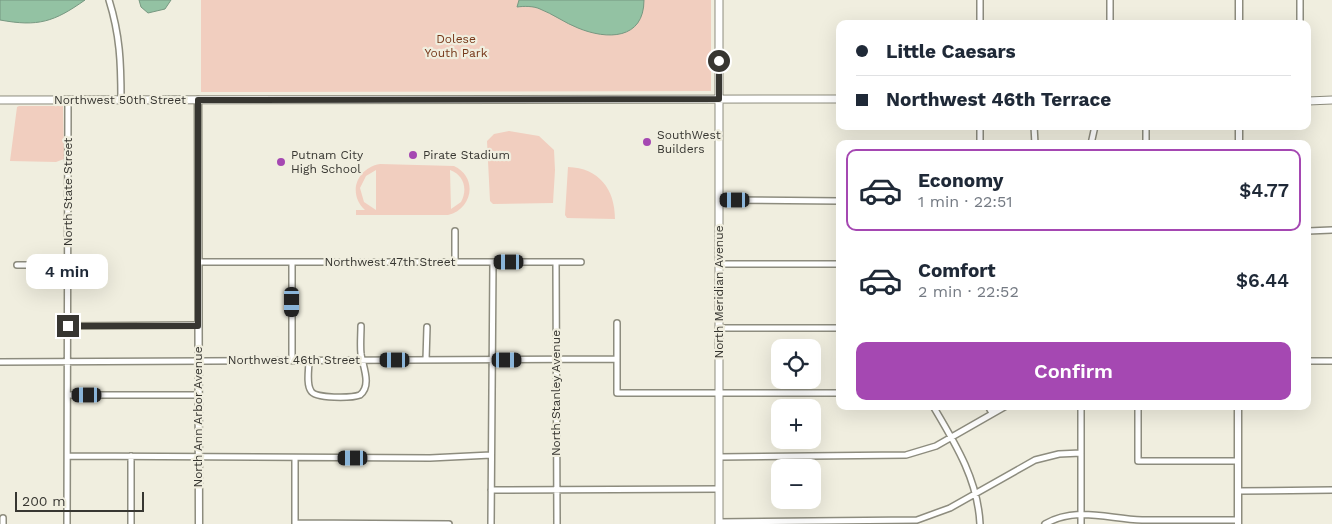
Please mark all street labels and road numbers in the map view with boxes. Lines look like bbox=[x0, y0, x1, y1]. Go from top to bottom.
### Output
street label: Northwest 50th Street bbox=[54, 93, 186, 107]
street label: North State Street bbox=[61, 138, 75, 246]
street label: North Meridian Avenue bbox=[712, 225, 726, 359]
street label: Northwest 47th Street bbox=[324, 255, 456, 269]
street label: North Stanley Avenue bbox=[549, 330, 563, 456]
street label: North Ann Arbor Avenue bbox=[191, 346, 205, 488]
street label: Northwest 46th Street bbox=[228, 353, 360, 367]

